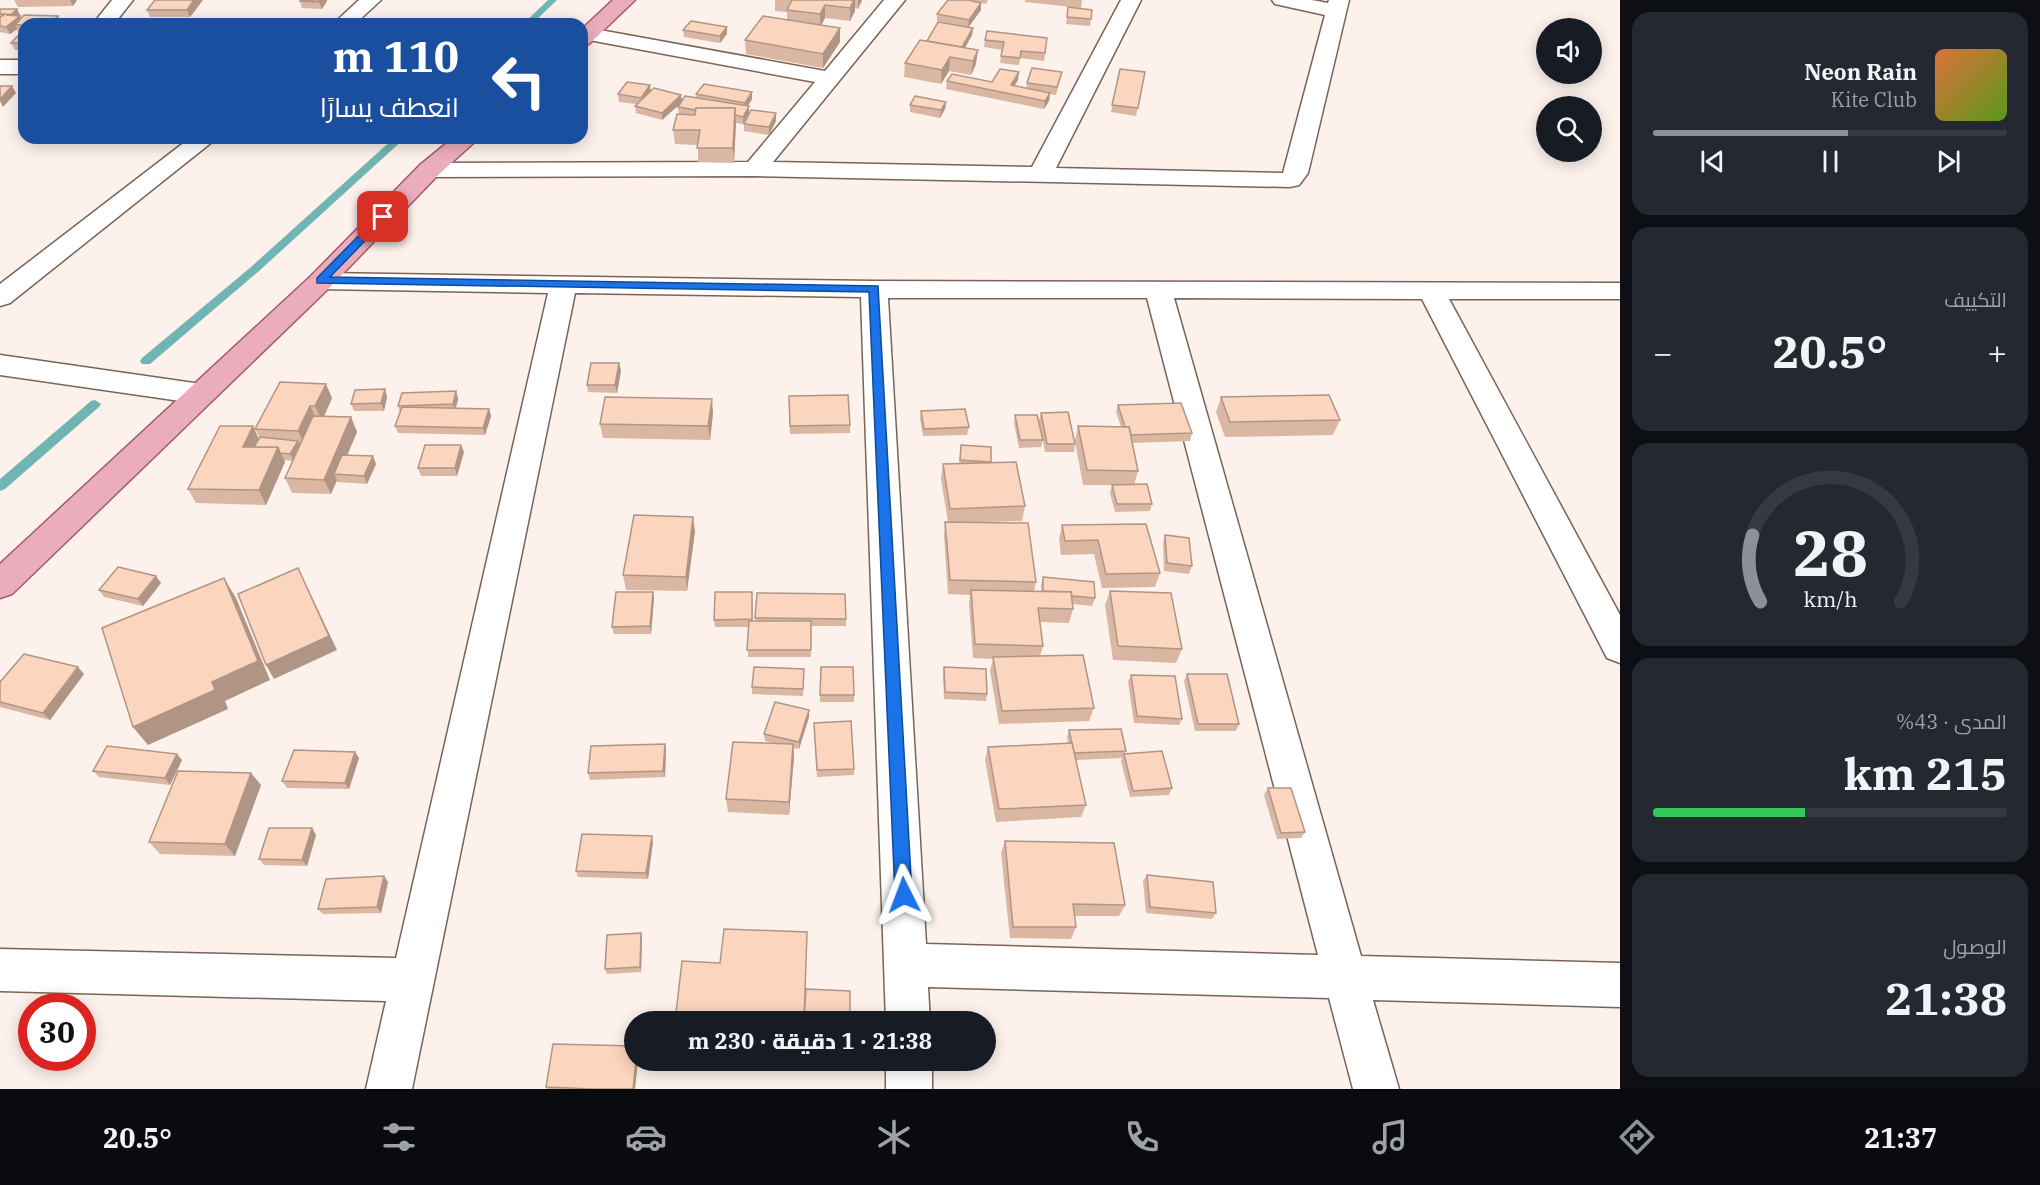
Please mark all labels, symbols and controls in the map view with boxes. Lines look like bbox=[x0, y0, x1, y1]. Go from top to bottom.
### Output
map controls bbox=[1536, 18, 1602, 162]
button: sound bbox=[1536, 18, 1602, 84]
text: 110 m bbox=[333, 29, 459, 84]
icon: left bbox=[480, 42, 558, 120]
text: Neon Rain bbox=[1804, 57, 1917, 86]
text: Kite Club bbox=[1831, 86, 1917, 113]
text: انعطف يسارًا bbox=[320, 89, 459, 124]
button: search bbox=[1536, 96, 1602, 162]
icon: previous bbox=[1696, 145, 1729, 178]
icon: pause bbox=[1814, 145, 1847, 178]
icon: next bbox=[1932, 145, 1965, 178]
pin bbox=[357, 191, 408, 242]
icon: arrive bbox=[366, 200, 399, 233]
text: التكييف bbox=[1944, 286, 2007, 313]
text: 20.5° bbox=[1773, 322, 1887, 380]
text: − bbox=[1653, 331, 1673, 374]
text: + bbox=[1987, 331, 2007, 374]
text: 28 bbox=[1793, 512, 1867, 593]
text: km/h bbox=[1803, 585, 1857, 613]
text: المدى · 43% bbox=[1896, 708, 2007, 735]
text: 215 km bbox=[1844, 744, 2007, 802]
position arrow bbox=[872, 863, 936, 927]
text: الوصول bbox=[1943, 933, 2007, 960]
text: 21:38 bbox=[1885, 969, 2007, 1027]
speed limit sign: 30 bbox=[18, 993, 96, 1071]
text: 21:38 · 1 دقيقة · 230 m bbox=[688, 1026, 932, 1055]
icon: filters bbox=[378, 1116, 420, 1158]
icon: car bbox=[625, 1116, 667, 1158]
icon: climate bbox=[873, 1116, 915, 1158]
icon: phone bbox=[1121, 1116, 1163, 1158]
icon: music bbox=[1369, 1116, 1411, 1158]
icon: directions bbox=[1616, 1116, 1658, 1158]
text: 20.5° bbox=[103, 1120, 172, 1155]
text: 21:37 bbox=[1864, 1120, 1937, 1155]

